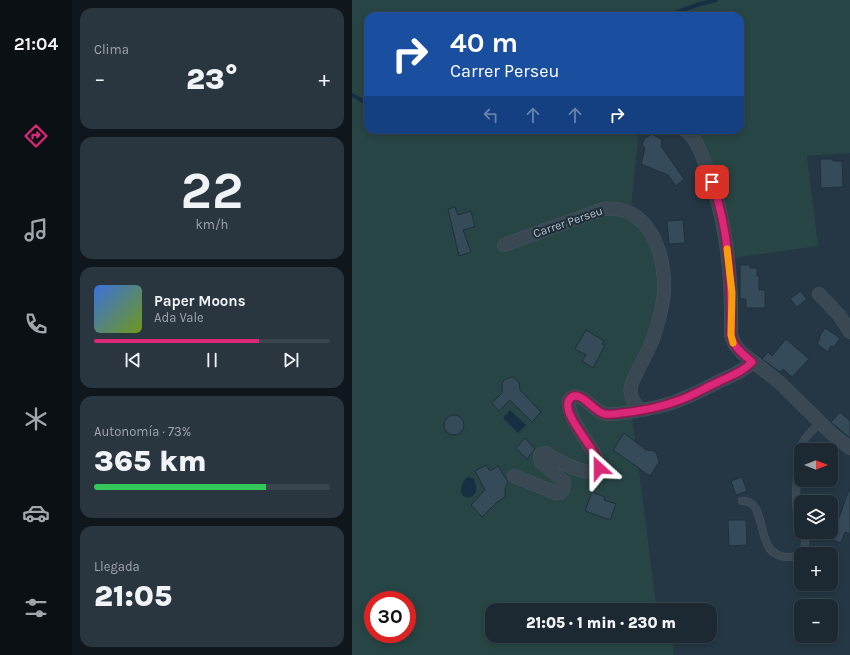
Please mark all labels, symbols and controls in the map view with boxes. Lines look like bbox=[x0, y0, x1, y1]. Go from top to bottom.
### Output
text: 40 m bbox=[450, 26, 518, 59]
icon: right bbox=[384, 28, 436, 80]
text: 21:04 bbox=[14, 33, 58, 55]
text: Clima bbox=[94, 42, 129, 57]
text: Carrer Perseu bbox=[450, 60, 559, 82]
text: 23° bbox=[186, 61, 238, 97]
text: − bbox=[94, 66, 106, 92]
text: + bbox=[318, 66, 330, 92]
icon: left bbox=[480, 104, 502, 126]
icon: ahead bbox=[522, 104, 544, 126]
icon: ahead bbox=[564, 104, 586, 126]
icon: right bbox=[606, 104, 628, 126]
icon: directions bbox=[22, 122, 50, 150]
text: 22 bbox=[181, 160, 243, 221]
pin bbox=[695, 165, 729, 199]
icon: arrive bbox=[701, 171, 723, 193]
street label: Carrer Perseu bbox=[531, 204, 605, 240]
icon: music bbox=[22, 216, 50, 244]
text: km/h bbox=[196, 217, 228, 232]
text: Paper Moons bbox=[154, 292, 246, 310]
icon: phone bbox=[22, 310, 50, 338]
text: Ada Vale bbox=[154, 310, 204, 325]
icon: previous bbox=[122, 349, 144, 371]
icon: pause bbox=[201, 349, 223, 371]
icon: next bbox=[280, 349, 302, 371]
icon: climate bbox=[22, 405, 50, 433]
text: Autonomía · 73% bbox=[94, 424, 191, 439]
text: 365 km bbox=[94, 443, 207, 479]
north arrow bbox=[794, 443, 838, 487]
map controls bbox=[794, 443, 838, 643]
position arrow bbox=[578, 447, 620, 489]
button: layers bbox=[794, 495, 838, 539]
icon: car bbox=[22, 499, 50, 527]
button: + bbox=[794, 547, 838, 591]
text: Llegada bbox=[94, 559, 140, 574]
text: 21:05 bbox=[94, 578, 172, 614]
speed limit sign: 30 bbox=[364, 591, 416, 643]
icon: filters bbox=[22, 594, 50, 622]
button: − bbox=[794, 599, 838, 643]
text: 21:05 · 1 min · 230 m bbox=[526, 614, 676, 632]

